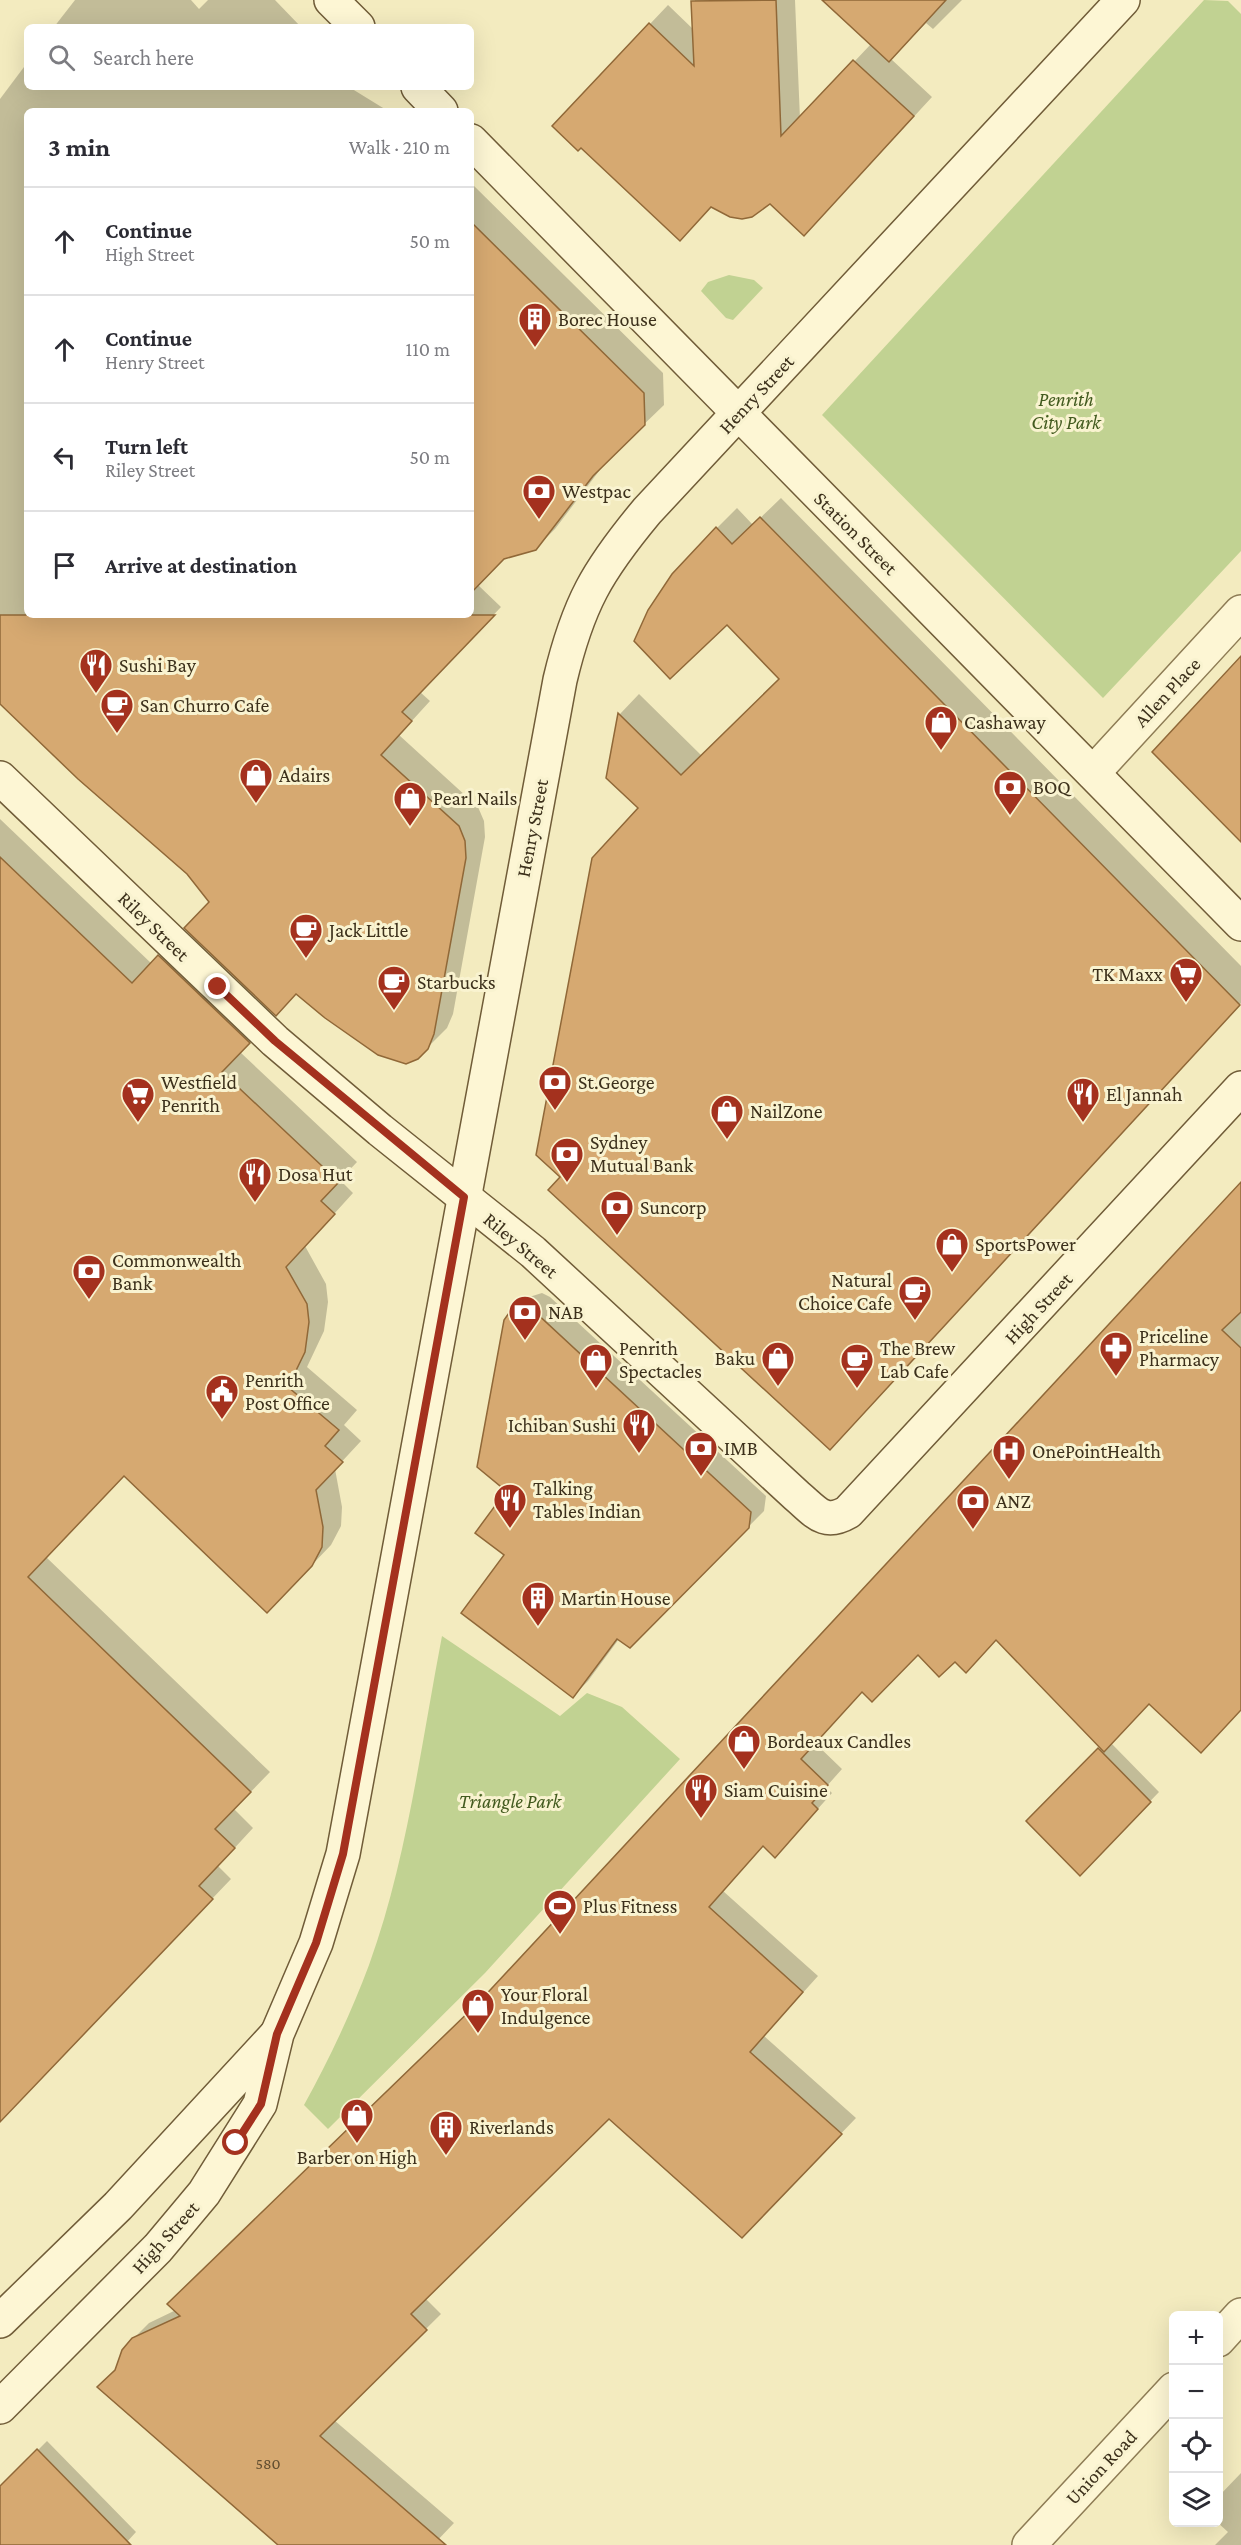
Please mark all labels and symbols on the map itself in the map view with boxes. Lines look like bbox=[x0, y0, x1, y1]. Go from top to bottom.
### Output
building icon: Borec House bbox=[517, 301, 553, 348]
place label: Borec House bbox=[558, 308, 657, 330]
street label: Henry Street bbox=[714, 350, 799, 439]
park label: Penrith City Park bbox=[1031, 388, 1102, 434]
bank icon: Westpac bbox=[521, 473, 557, 520]
place label: Westpac bbox=[562, 480, 632, 503]
street label: Station Street bbox=[810, 487, 902, 579]
restaurant icon: Sushi Bay bbox=[78, 647, 114, 694]
street label: Allen Place bbox=[1129, 653, 1205, 731]
place label: Sushi Bay bbox=[119, 654, 197, 677]
cafe icon: San Churro Cafe bbox=[99, 687, 135, 734]
place label: San Churro Cafe bbox=[140, 694, 269, 716]
shop icon: Cashaway bbox=[923, 704, 959, 751]
place label: Cashaway bbox=[964, 711, 1046, 734]
shop icon: Adairs bbox=[238, 757, 274, 804]
place label: Adairs bbox=[279, 764, 330, 786]
bank icon: BOQ bbox=[992, 769, 1028, 816]
place label: BOQ bbox=[1033, 776, 1072, 798]
street label: Henry Street bbox=[512, 777, 553, 879]
shop icon: Pearl Nails bbox=[392, 780, 428, 827]
place label: Pearl Nails bbox=[433, 787, 517, 809]
street label: Riley Street bbox=[113, 887, 194, 966]
cafe icon: Jack Little bbox=[288, 912, 324, 959]
place label: Jack Little bbox=[327, 919, 408, 942]
supermarket icon: TK Maxx bbox=[1168, 956, 1204, 1003]
place label: TK Maxx bbox=[1092, 963, 1164, 985]
cafe icon: Starbucks bbox=[376, 964, 412, 1011]
place label: Starbucks bbox=[417, 971, 496, 993]
route end bbox=[204, 973, 230, 999]
bank icon: St.George bbox=[537, 1064, 573, 1111]
place label: Westfield Penrith bbox=[161, 1071, 238, 1116]
place label: St.George bbox=[578, 1071, 655, 1094]
supermarket icon: Westfield Penrith bbox=[120, 1076, 156, 1123]
restaurant icon: El Jannah bbox=[1065, 1076, 1101, 1123]
place label: El Jannah bbox=[1106, 1083, 1183, 1106]
shop icon: NailZone bbox=[709, 1093, 745, 1140]
place label: NailZone bbox=[750, 1100, 823, 1122]
place label: Sydney Mutual Bank bbox=[590, 1131, 694, 1176]
bank icon: Sydney Mutual Bank bbox=[549, 1136, 585, 1183]
restaurant icon: Dosa Hut bbox=[237, 1156, 273, 1203]
place label: Dosa Hut bbox=[278, 1163, 353, 1185]
bank icon: Suncorp bbox=[599, 1189, 635, 1236]
place label: Suncorp bbox=[640, 1196, 706, 1219]
street label: Riley Street bbox=[479, 1208, 563, 1283]
shop icon: SportsPower bbox=[934, 1226, 970, 1273]
place label: SportsPower bbox=[975, 1233, 1076, 1256]
place label: Commonwealth Bank bbox=[112, 1249, 242, 1294]
bank icon: Commonwealth Bank bbox=[71, 1253, 107, 1300]
street label: High Street bbox=[999, 1268, 1078, 1349]
place label: Natural Choice Cafe bbox=[798, 1269, 892, 1314]
cafe icon: Natural Choice Cafe bbox=[897, 1274, 933, 1321]
bank icon: NAB bbox=[507, 1294, 543, 1341]
place label: NAB bbox=[548, 1301, 583, 1323]
place label: Priceline Pharmacy bbox=[1139, 1325, 1220, 1371]
pharmacy icon: Priceline Pharmacy bbox=[1098, 1330, 1134, 1377]
place label: Penrith Spectacles bbox=[619, 1337, 702, 1383]
place label: The Brew Lab Cafe bbox=[880, 1337, 956, 1382]
shop icon: Baku bbox=[760, 1340, 796, 1387]
shop icon: Penrith Spectacles bbox=[578, 1342, 614, 1389]
cafe icon: The Brew Lab Cafe bbox=[839, 1342, 875, 1389]
place label: Baku bbox=[715, 1347, 755, 1369]
place label: Penrith Post Office bbox=[245, 1369, 330, 1414]
public building icon: Penrith Post Office bbox=[204, 1373, 240, 1420]
restaurant icon: Ichiban Sushi bbox=[621, 1407, 657, 1454]
place label: Ichiban Sushi bbox=[508, 1414, 616, 1436]
bank icon: IMB bbox=[683, 1430, 719, 1477]
hospital icon: OnePointHealth bbox=[991, 1433, 1027, 1480]
place label: IMB bbox=[724, 1437, 758, 1459]
place label: OnePointHealth bbox=[1032, 1440, 1161, 1462]
place label: Talking Tables Indian bbox=[533, 1477, 641, 1522]
restaurant icon: Talking Tables Indian bbox=[492, 1482, 528, 1529]
bank icon: ANZ bbox=[955, 1483, 991, 1530]
place label: ANZ bbox=[996, 1490, 1031, 1512]
building icon: Martin House bbox=[520, 1580, 556, 1627]
place label: Martin House bbox=[561, 1587, 671, 1609]
shop icon: Bordeaux Candles bbox=[726, 1723, 762, 1770]
place label: Bordeaux Candles bbox=[767, 1730, 911, 1752]
restaurant icon: Siam Cuisine bbox=[683, 1772, 719, 1819]
place label: Siam Cuisine bbox=[724, 1779, 828, 1801]
park label: Triangle Park bbox=[459, 1790, 563, 1813]
sports icon: Plus Fitness bbox=[542, 1888, 578, 1935]
place label: Plus Fitness bbox=[583, 1895, 677, 1917]
place label: Your Floral Indulgence bbox=[501, 1983, 590, 2029]
shop icon: Your Floral Indulgence bbox=[460, 1987, 496, 2034]
shop icon: Barber on High bbox=[339, 2097, 375, 2144]
building icon: Riverlands bbox=[428, 2109, 464, 2156]
place label: Riverlands bbox=[469, 2116, 554, 2138]
route start bbox=[222, 2129, 248, 2155]
place label: Barber on High bbox=[297, 2146, 417, 2169]
street label: High Street bbox=[127, 2196, 204, 2278]
street label: Union Road bbox=[1061, 2425, 1141, 2509]
house number: 580 bbox=[255, 2455, 281, 2472]

